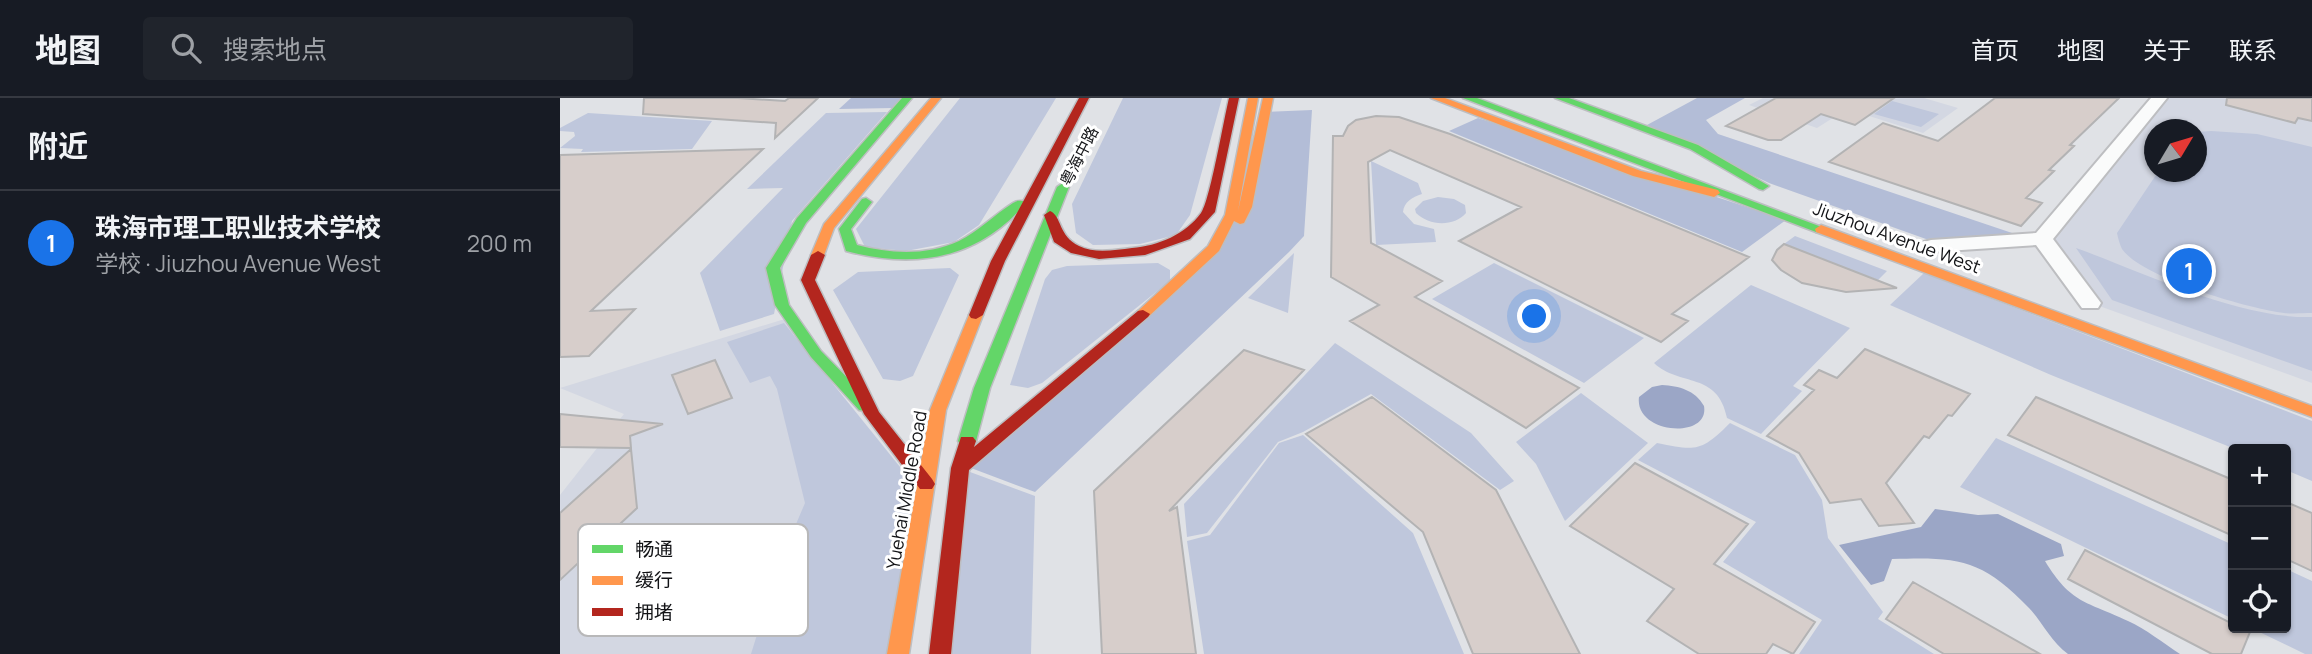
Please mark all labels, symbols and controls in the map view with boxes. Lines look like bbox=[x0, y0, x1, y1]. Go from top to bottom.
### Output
search box bbox=[143, 17, 633, 80]
text: 地图 bbox=[35, 27, 101, 72]
icon: search bbox=[167, 29, 205, 67]
text: 搜索地点 bbox=[223, 31, 327, 67]
text: 首页 bbox=[1971, 33, 2019, 66]
text: 地图 bbox=[2057, 33, 2105, 66]
text: 关于 bbox=[2143, 33, 2191, 66]
text: 联系 bbox=[2229, 33, 2277, 66]
north arrow bbox=[2144, 119, 2207, 182]
street label: 粤海中路 bbox=[1055, 122, 1103, 190]
text: 附近 bbox=[28, 125, 88, 166]
street label: Jiuzhou Avenue West bbox=[1810, 196, 1984, 278]
text: 珠海市理工职业技术学校 bbox=[95, 209, 381, 245]
text: 1 bbox=[46, 227, 56, 259]
text: 200 m bbox=[467, 227, 532, 259]
pin: 1 bbox=[2166, 245, 2212, 297]
text: 学校 · Jiuzhou Avenue West bbox=[95, 247, 381, 279]
your location bbox=[1517, 299, 1551, 333]
street label: Yuehai Middle Road bbox=[880, 409, 932, 571]
map controls bbox=[2228, 444, 2291, 633]
button: + bbox=[2228, 444, 2291, 507]
button: − bbox=[2228, 507, 2291, 570]
legend bbox=[578, 524, 808, 636]
text: 畅通 bbox=[635, 536, 673, 562]
text: 缓行 bbox=[635, 567, 673, 593]
button: locate bbox=[2228, 570, 2291, 633]
text: 拥堵 bbox=[635, 599, 673, 625]

